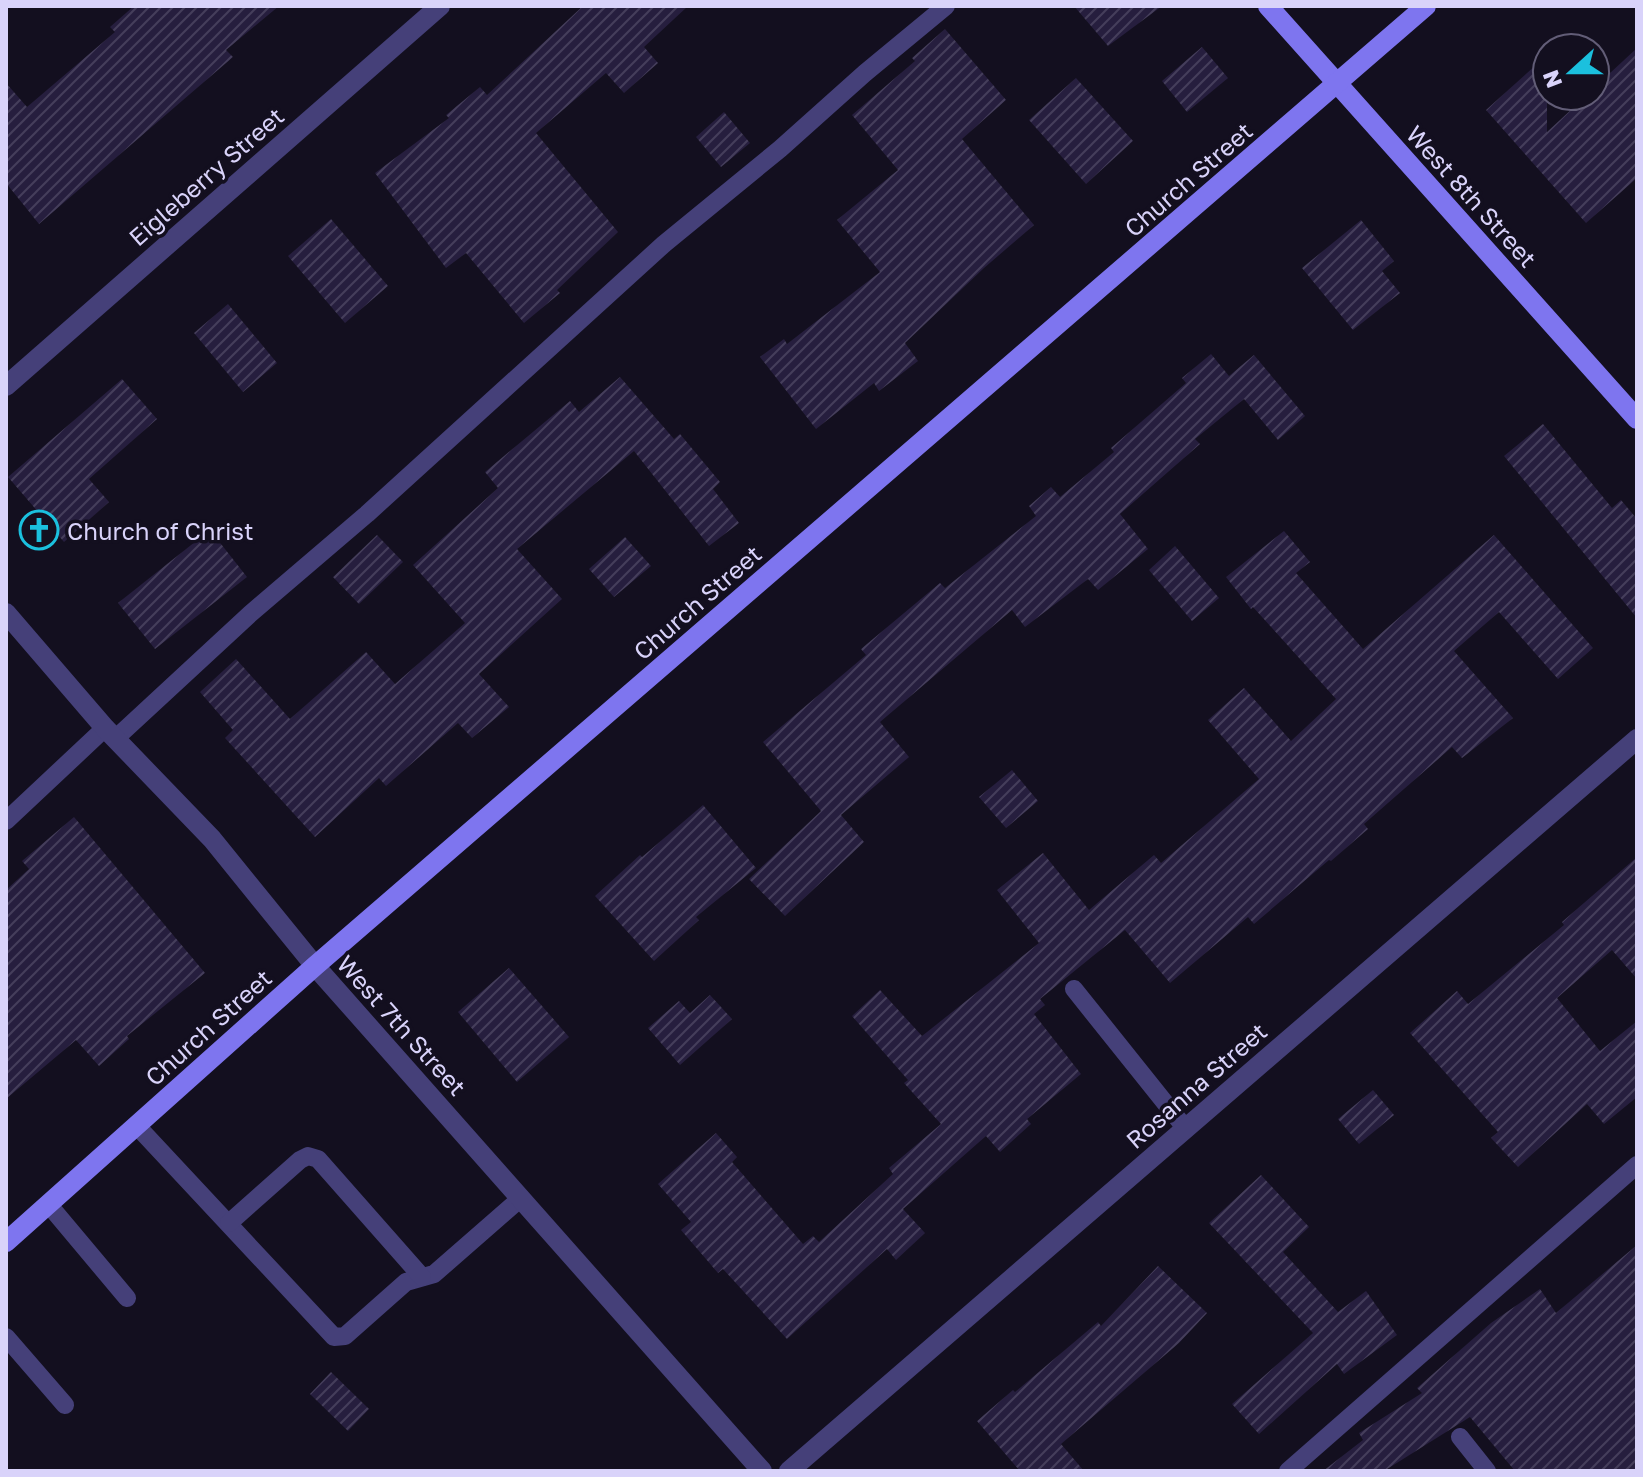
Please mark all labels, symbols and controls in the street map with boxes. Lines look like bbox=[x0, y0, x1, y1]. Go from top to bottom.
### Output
north arrow bbox=[1531, 32, 1611, 112]
text: N bbox=[1536, 67, 1567, 92]
street label: Eigleberry Street bbox=[123, 101, 289, 251]
street label: Church Street bbox=[1118, 116, 1258, 242]
street label: West 8th Street bbox=[1401, 119, 1543, 273]
church icon: Church of Christ bbox=[18, 509, 60, 551]
place label: Church of Christ bbox=[67, 516, 254, 545]
street label: Church Street bbox=[627, 539, 767, 665]
street label: West 7th Street bbox=[332, 949, 472, 1101]
street label: Church Street bbox=[139, 963, 277, 1091]
street label: Rosanna Street bbox=[1120, 1016, 1272, 1154]

